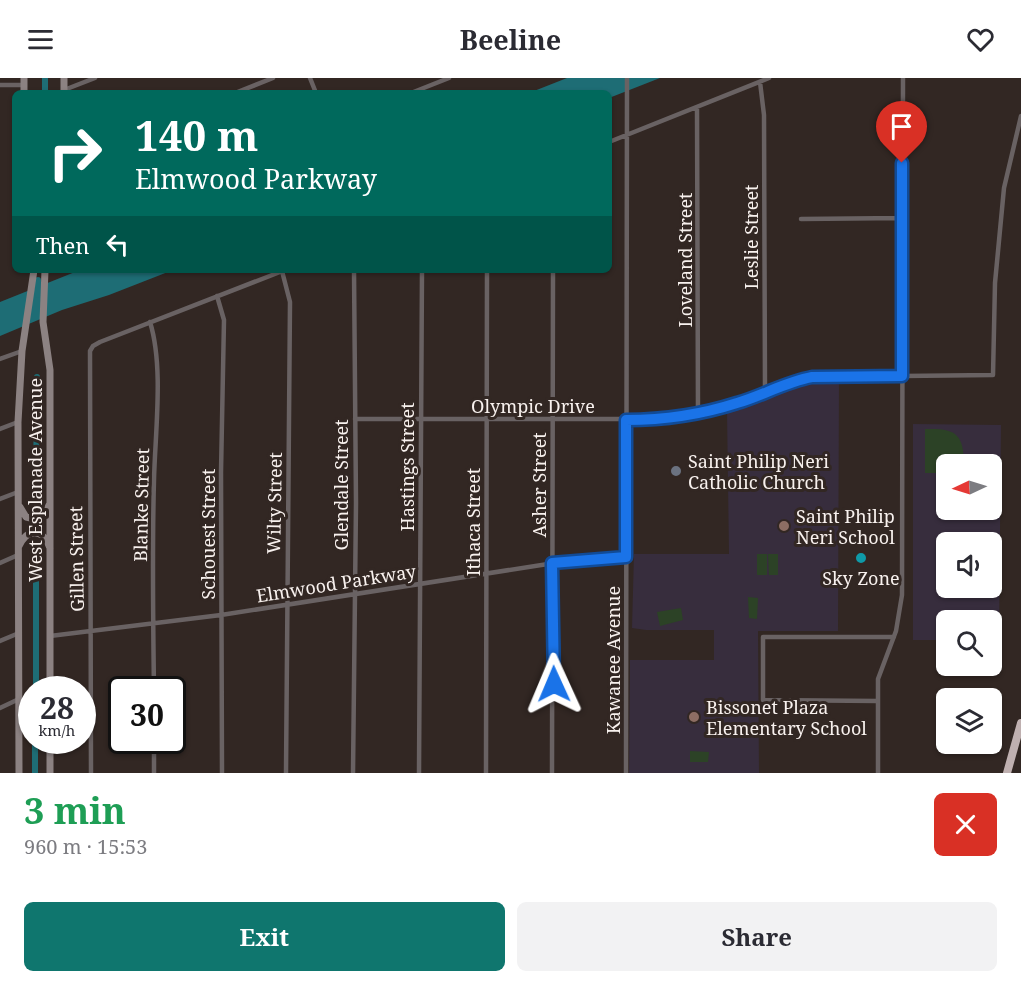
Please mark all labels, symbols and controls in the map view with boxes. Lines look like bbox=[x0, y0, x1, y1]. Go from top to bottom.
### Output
text: Beeline bbox=[460, 21, 561, 58]
icon: menu bbox=[24, 23, 57, 56]
icon: heart bbox=[964, 23, 997, 56]
pin bbox=[876, 101, 927, 163]
text: 140 m bbox=[135, 106, 259, 163]
icon: arrive bbox=[885, 110, 918, 143]
icon: right bbox=[36, 114, 114, 192]
text: Elmwood Parkway bbox=[135, 160, 377, 197]
street label: Leslie Street bbox=[739, 185, 763, 289]
street label: Loveland Street bbox=[673, 193, 697, 327]
icon: left bbox=[101, 228, 134, 261]
text: Then bbox=[36, 230, 89, 260]
street label: West Esplanade Avenue bbox=[23, 378, 47, 582]
street label: Olympic Drive bbox=[471, 394, 595, 418]
street label: Hastings Street bbox=[395, 403, 419, 531]
street label: Glendale Street bbox=[329, 420, 353, 550]
street label: Asher Street bbox=[527, 432, 551, 538]
street label: Blanke Street bbox=[128, 448, 154, 562]
place label: Saint Philip Neri Catholic Church bbox=[688, 449, 829, 494]
street label: Wilty Street bbox=[261, 452, 287, 554]
north arrow bbox=[936, 454, 1002, 520]
map controls bbox=[936, 454, 1002, 754]
marker: Saint Philip Neri Catholic Church bbox=[669, 464, 683, 478]
street label: Ithaca Street bbox=[461, 468, 485, 576]
street label: Schouest Street bbox=[196, 469, 220, 599]
place label: Saint Philip Neri School bbox=[796, 504, 895, 549]
street label: Gillen Street bbox=[63, 506, 89, 612]
marker: Saint Philip Neri School bbox=[777, 519, 791, 533]
button: sound bbox=[936, 532, 1002, 598]
marker: Sky Zone bbox=[854, 551, 868, 565]
street label: Elmwood Parkway bbox=[254, 558, 418, 607]
place label: Sky Zone bbox=[822, 566, 900, 590]
street label: Kawanee Avenue bbox=[601, 586, 625, 734]
button: search bbox=[936, 610, 1002, 676]
position arrow bbox=[522, 652, 586, 716]
speed limit sign: 30 bbox=[108, 676, 186, 754]
text: 28 bbox=[40, 687, 74, 728]
button: layers bbox=[936, 688, 1002, 754]
place label: Bissonet Plaza Elementary School bbox=[706, 695, 867, 740]
marker: Bissonet Plaza Elementary School bbox=[687, 710, 701, 724]
text: km/h bbox=[39, 720, 75, 740]
text: 3 min bbox=[24, 786, 126, 835]
button: close bbox=[934, 793, 997, 856]
text: 960 m · 15:53 bbox=[24, 833, 147, 860]
button: Exit bbox=[24, 902, 505, 971]
button: Share bbox=[517, 902, 997, 971]

